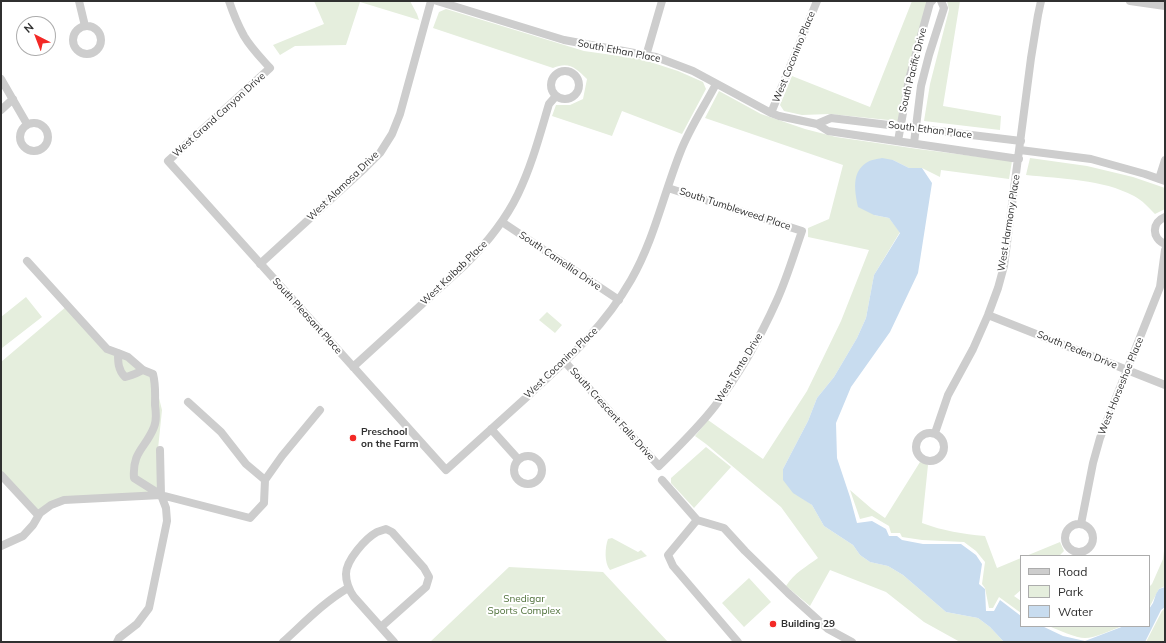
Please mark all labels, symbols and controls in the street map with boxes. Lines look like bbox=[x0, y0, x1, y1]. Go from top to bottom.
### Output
street label: West Coconino Place bbox=[770, 10, 818, 104]
north arrow bbox=[16, 16, 56, 56]
text: N bbox=[21, 20, 36, 36]
street label: South Pacific Drive bbox=[897, 26, 929, 114]
street label: South Ethan Place bbox=[576, 37, 662, 65]
street label: West Grand Canyon Drive bbox=[170, 70, 268, 160]
street label: South Ethan Place bbox=[887, 119, 973, 141]
street label: West Alamosa Drive bbox=[305, 149, 381, 223]
street label: West Harmony Place bbox=[995, 174, 1023, 272]
street label: South Tumbleweed Place bbox=[678, 185, 792, 233]
street label: South Camellia Drive bbox=[517, 229, 603, 293]
street label: West Kaibab Place bbox=[418, 238, 490, 308]
street label: South Pleasant Place bbox=[270, 276, 344, 356]
street label: West Coconino Place bbox=[522, 325, 600, 401]
street label: South Peden Drive bbox=[1035, 328, 1119, 372]
street label: West Tonto Drive bbox=[713, 331, 765, 405]
street label: West Horseshoe Place bbox=[1096, 335, 1146, 437]
street label: South Crescent Falls Drive bbox=[567, 365, 657, 463]
place label: Preschool on the Farm bbox=[361, 426, 418, 450]
marker: Preschool on the Farm bbox=[348, 433, 358, 443]
legend bbox=[1020, 555, 1150, 627]
text: Road bbox=[1058, 564, 1087, 579]
text: Park bbox=[1058, 584, 1083, 599]
park label: Snedigar Sports Complex bbox=[487, 593, 561, 616]
text: Water bbox=[1058, 604, 1093, 619]
place label: Building 29 bbox=[781, 618, 835, 630]
marker: Building 29 bbox=[768, 619, 778, 629]

